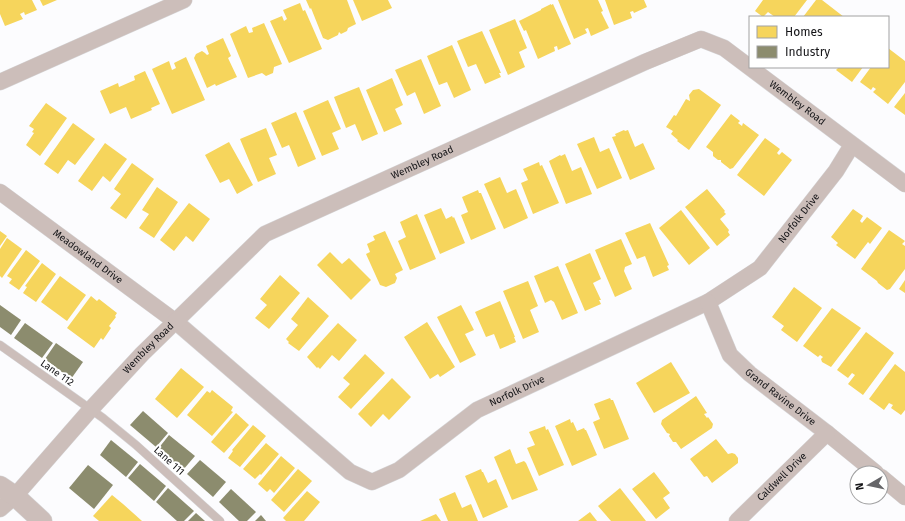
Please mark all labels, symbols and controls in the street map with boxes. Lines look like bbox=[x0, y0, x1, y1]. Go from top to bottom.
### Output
legend bbox=[749, 16, 889, 68]
text: Homes bbox=[785, 25, 823, 39]
text: Industry bbox=[785, 45, 830, 59]
street label: Wembley Road bbox=[767, 78, 828, 128]
street label: Wembley Road bbox=[389, 143, 455, 182]
street label: Norfolk Drive bbox=[776, 191, 822, 246]
street label: Meadowland Drive bbox=[50, 227, 125, 287]
street label: Wembley Road bbox=[121, 320, 176, 376]
street label: Lane 112 bbox=[38, 357, 76, 389]
street label: Grand Ravine Drive bbox=[742, 366, 818, 428]
street label: Norfolk Drive bbox=[488, 373, 547, 409]
street label: Lane 111 bbox=[151, 444, 187, 478]
street label: Caldwell Drive bbox=[755, 450, 809, 504]
north arrow bbox=[849, 465, 889, 505]
text: N bbox=[853, 482, 867, 491]

